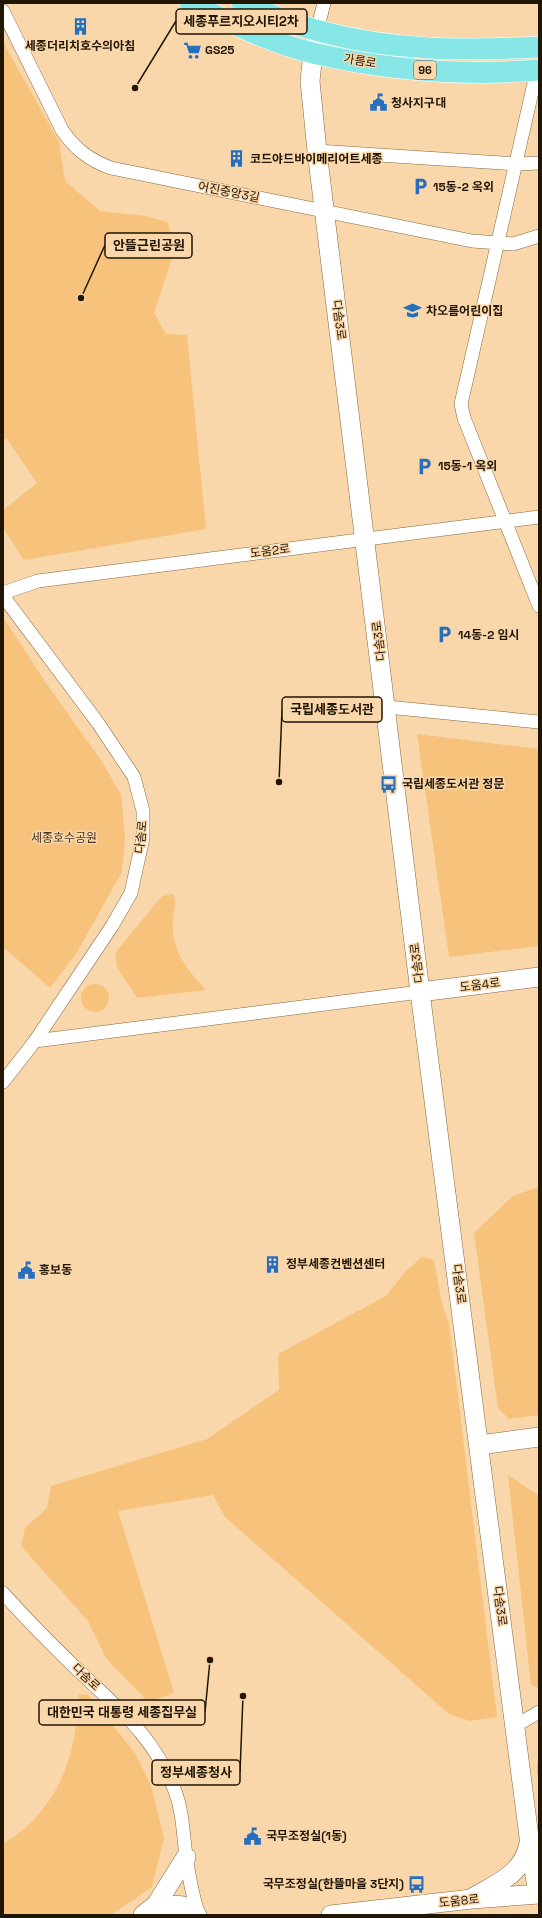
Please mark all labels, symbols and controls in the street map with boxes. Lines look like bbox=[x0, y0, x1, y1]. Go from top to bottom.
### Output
callout: 세종푸르지오시티2차 bbox=[176, 9, 307, 34]
text: 세종푸르지오시티2차 bbox=[183, 13, 299, 30]
building icon: 세종더리치호수의아침 bbox=[70, 17, 90, 37]
place label: 세종더리치호수의아침 bbox=[25, 38, 135, 54]
supermarket icon: GS25 bbox=[182, 40, 202, 60]
place label: GS25 bbox=[205, 42, 235, 58]
street label: 가름로 bbox=[342, 51, 378, 71]
road number: 96 bbox=[414, 61, 436, 79]
public building icon: 청사지구대 bbox=[368, 93, 388, 113]
place label: 청사지구대 bbox=[391, 95, 446, 111]
building icon: 코드야드바이메리어트세종 bbox=[227, 149, 247, 169]
place label: 코드야드바이메리어트세종 bbox=[250, 151, 382, 167]
parking icon: 15동-2 옥외 bbox=[410, 177, 430, 197]
street label: 어진중앙3길 bbox=[197, 178, 261, 206]
place label: 15동-2 옥외 bbox=[433, 179, 494, 195]
callout: 안뜰근린공원 bbox=[105, 233, 192, 258]
text: 안뜰근린공원 bbox=[113, 237, 185, 254]
street label: 다솜3로 bbox=[329, 299, 349, 341]
school or university icon: 차오름어린이집 bbox=[403, 301, 423, 321]
place label: 차오름어린이집 bbox=[426, 303, 503, 319]
parking icon: 15동-1 옥외 bbox=[415, 456, 435, 476]
place label: 15동-1 옥외 bbox=[438, 458, 497, 474]
street label: 도움2로 bbox=[249, 541, 291, 561]
street label: 다솜3로 bbox=[369, 620, 389, 662]
parking icon: 14동-2 임시 bbox=[435, 625, 455, 645]
place label: 14동-2 임시 bbox=[458, 627, 520, 643]
callout: 국립세종도서관 bbox=[282, 697, 382, 722]
text: 국립세종도서관 bbox=[290, 701, 374, 718]
bus stop icon: 국립세종도서관 정문 bbox=[379, 774, 399, 794]
place label: 국립세종도서관 정문 bbox=[402, 776, 504, 792]
street label: 다솜로 bbox=[131, 820, 151, 854]
park label: 세종호수공원 bbox=[31, 830, 97, 846]
street label: 다솜3로 bbox=[407, 942, 427, 984]
street label: 도움4로 bbox=[459, 975, 501, 995]
building icon: 정부세종컨벤션센터 bbox=[263, 1254, 283, 1274]
place label: 정부세종컨벤션센터 bbox=[286, 1256, 385, 1272]
public building icon: 홍보동 bbox=[16, 1260, 36, 1280]
place label: 홍보동 bbox=[39, 1262, 72, 1278]
street label: 다솜3로 bbox=[449, 1263, 469, 1305]
street label: 다솜3로 bbox=[490, 1585, 510, 1627]
street label: 다솜로 bbox=[68, 1660, 104, 1694]
callout: 대한민국 대통령 세종집무실 bbox=[39, 1700, 205, 1725]
text: 대한민국 대통령 세종집무실 bbox=[47, 1704, 197, 1721]
callout: 정부세종청사 bbox=[152, 1760, 240, 1785]
text: 정부세종청사 bbox=[160, 1764, 232, 1781]
public building icon: 국무조정실(1동) bbox=[243, 1826, 263, 1846]
place label: 국무조정실(1동) bbox=[266, 1828, 347, 1844]
bus stop icon: 국무조정실(한뜰마을 3단지) bbox=[407, 1874, 427, 1894]
place label: 국무조정실(한뜰마을 3단지) bbox=[263, 1876, 404, 1892]
street label: 도움8로 bbox=[438, 1891, 480, 1911]

